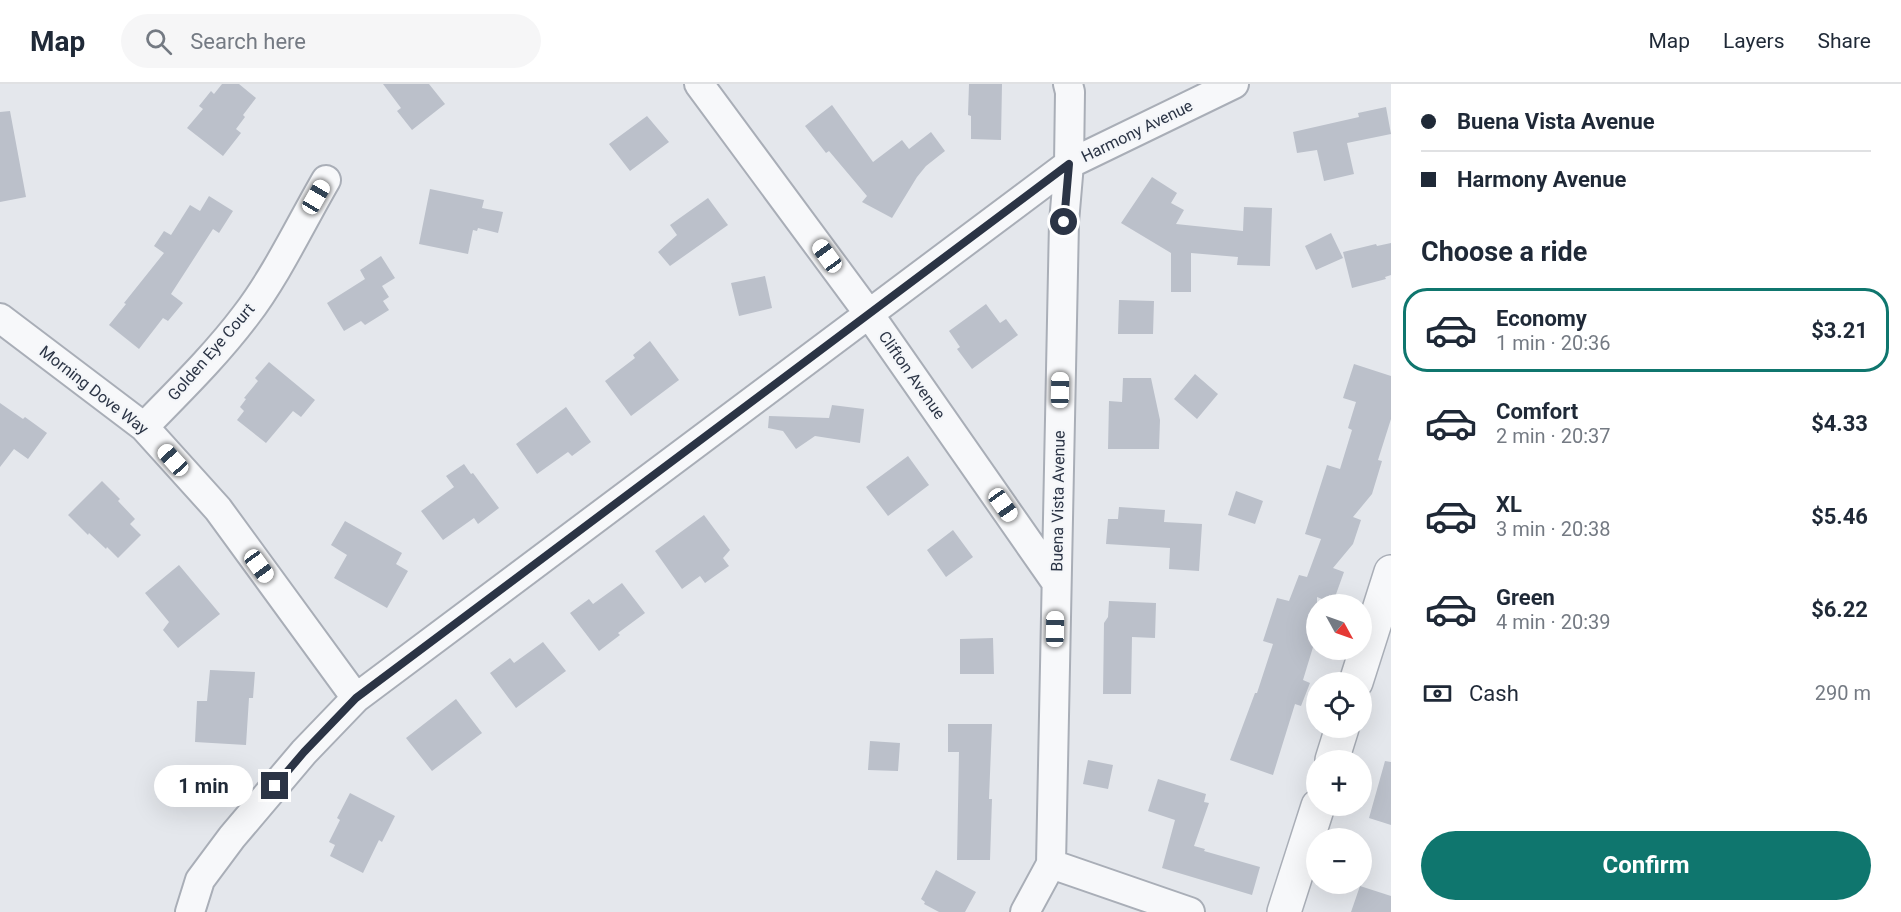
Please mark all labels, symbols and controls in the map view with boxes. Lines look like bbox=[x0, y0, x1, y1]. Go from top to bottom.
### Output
search box bbox=[121, 14, 541, 68]
text: Map bbox=[30, 25, 85, 58]
icon: search bbox=[142, 25, 175, 58]
text: Search here bbox=[190, 29, 306, 54]
text: Map bbox=[1648, 29, 1690, 53]
text: Layers bbox=[1723, 29, 1784, 53]
text: Share bbox=[1817, 29, 1871, 53]
street label: Harmony Avenue bbox=[1078, 96, 1196, 166]
text: Buena Vista Avenue bbox=[1457, 109, 1655, 134]
text: Harmony Avenue bbox=[1457, 167, 1626, 192]
car bbox=[299, 177, 333, 217]
route start bbox=[1050, 208, 1077, 235]
car bbox=[809, 236, 845, 276]
text: Choose a ride bbox=[1421, 236, 1587, 268]
street label: Golden Eye Court bbox=[164, 300, 258, 404]
icon: car bbox=[1424, 303, 1478, 357]
text: Economy bbox=[1496, 306, 1587, 331]
text: $3.21 bbox=[1811, 318, 1868, 343]
street label: Clifton Avenue bbox=[875, 327, 949, 423]
text: 1 min · 20:36 bbox=[1496, 331, 1611, 355]
street label: Morning Dove Way bbox=[36, 342, 152, 439]
car bbox=[1051, 372, 1069, 408]
icon: car bbox=[1424, 396, 1478, 450]
text: Comfort bbox=[1496, 399, 1578, 424]
text: $4.33 bbox=[1811, 411, 1868, 436]
text: 2 min · 20:37 bbox=[1496, 424, 1611, 448]
street label: Buena Vista Avenue bbox=[1047, 430, 1069, 572]
car bbox=[154, 441, 192, 479]
car bbox=[985, 485, 1021, 525]
icon: car bbox=[1424, 489, 1478, 543]
text: XL bbox=[1496, 492, 1522, 517]
text: $5.46 bbox=[1811, 504, 1868, 529]
text: 3 min · 20:38 bbox=[1496, 517, 1611, 541]
car bbox=[241, 546, 277, 586]
icon: car bbox=[1424, 582, 1478, 636]
text: Green bbox=[1496, 585, 1555, 610]
north arrow bbox=[1306, 594, 1372, 660]
map controls bbox=[1306, 594, 1372, 894]
text: $6.22 bbox=[1811, 597, 1868, 622]
text: 4 min · 20:39 bbox=[1496, 610, 1611, 634]
car bbox=[1046, 611, 1064, 647]
button: locate bbox=[1306, 672, 1372, 738]
icon: cash bbox=[1421, 677, 1454, 710]
text: Cash bbox=[1469, 681, 1519, 706]
text: 290 m bbox=[1815, 681, 1871, 705]
button: + bbox=[1306, 750, 1372, 816]
callout: 1 min bbox=[155, 765, 254, 807]
route end bbox=[261, 772, 288, 799]
text: 1 min bbox=[178, 774, 229, 798]
button: − bbox=[1306, 828, 1372, 894]
button: Confirm bbox=[1421, 831, 1871, 900]

